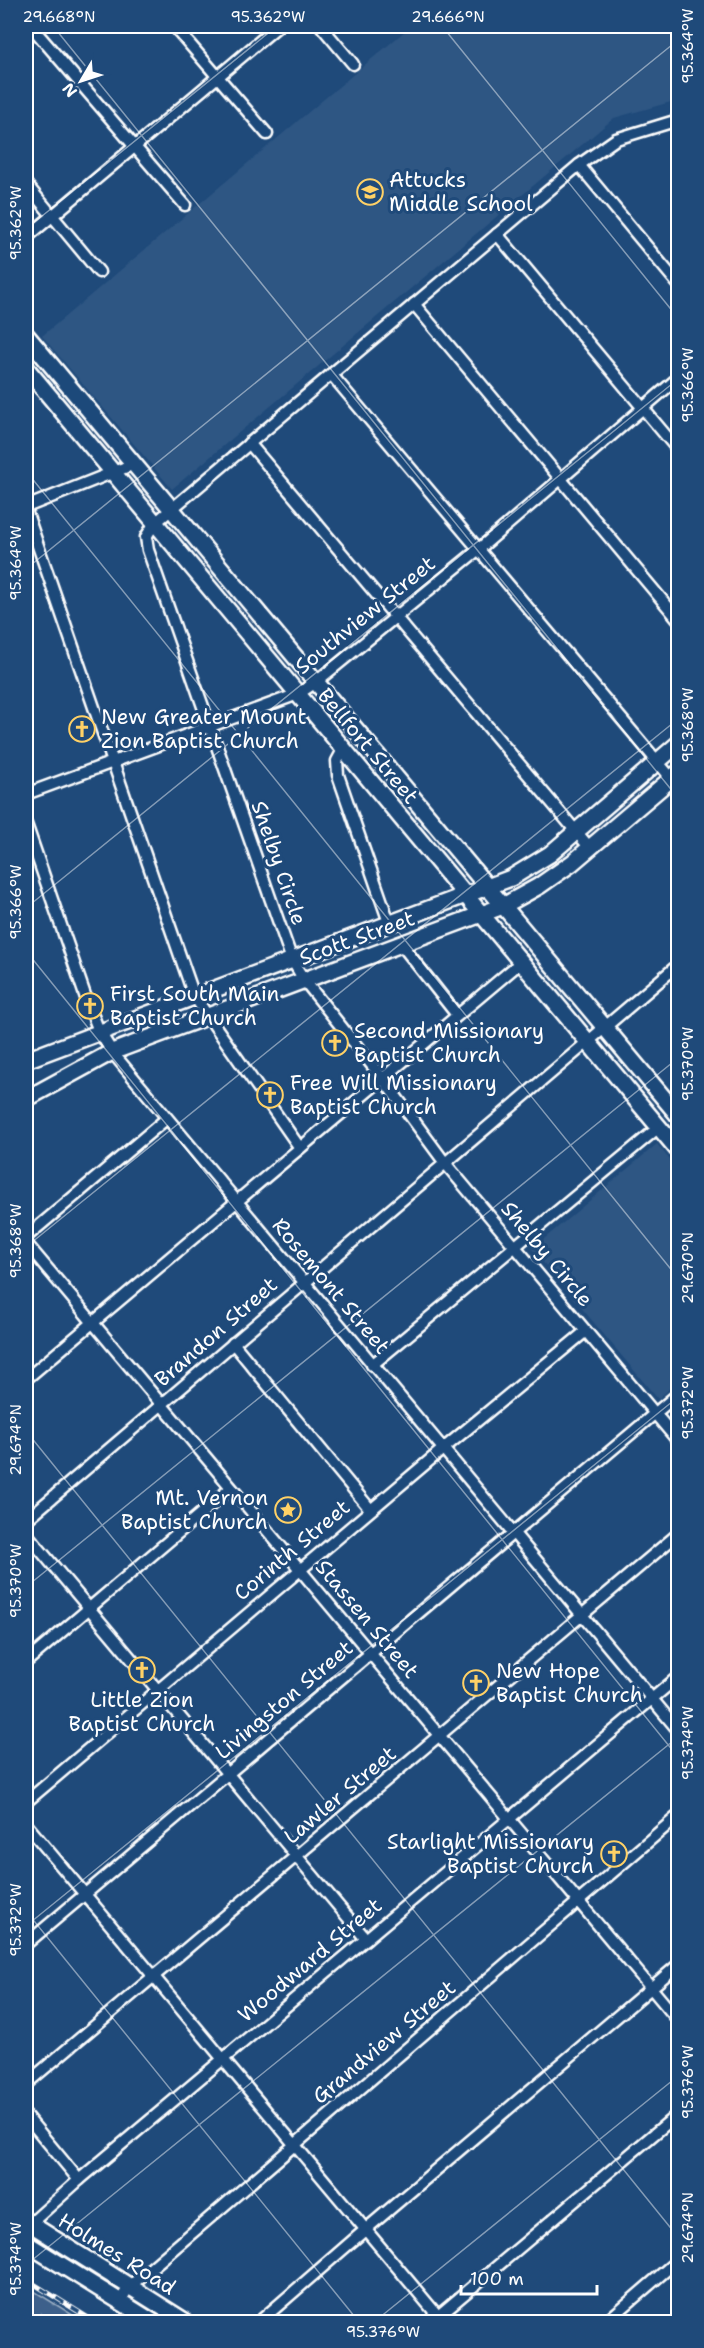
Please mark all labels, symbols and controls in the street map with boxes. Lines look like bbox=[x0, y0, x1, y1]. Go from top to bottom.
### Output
text: 29.668°N bbox=[22, 7, 96, 27]
text: 95.362°W bbox=[231, 7, 305, 27]
text: 29.666°N bbox=[411, 7, 485, 27]
text: 95.364°W bbox=[678, 8, 698, 84]
north arrow bbox=[51, 51, 111, 111]
text: N bbox=[58, 79, 82, 102]
place label: Attucks Middle School bbox=[389, 166, 533, 218]
school or university icon: Attucks Middle School bbox=[355, 177, 385, 207]
text: 95.362°W bbox=[6, 186, 26, 260]
text: 95.366°W bbox=[678, 347, 698, 423]
text: 95.364°W bbox=[6, 525, 26, 601]
street label: Southview Street bbox=[289, 550, 441, 680]
street label: Bellfort Street bbox=[311, 682, 425, 810]
text: 95.368°W bbox=[678, 687, 698, 763]
place label: New Greater Mount Zion Baptist Church bbox=[101, 703, 307, 755]
church icon: New Greater Mount Zion Baptist Church bbox=[67, 714, 97, 744]
street label: Shelby Circle bbox=[245, 797, 313, 929]
text: 95.366°W bbox=[6, 864, 26, 940]
street label: Scott Street bbox=[295, 904, 419, 972]
place label: First South Main Baptist Church bbox=[110, 980, 280, 1032]
church icon: First South Main Baptist Church bbox=[75, 991, 105, 1021]
place label: Second Missionary Baptist Church bbox=[354, 1017, 544, 1069]
text: 95.370°W bbox=[678, 1027, 698, 1101]
church icon: Second Missionary Baptist Church bbox=[320, 1028, 350, 1058]
place label: Free Will Missionary Baptist Church bbox=[290, 1069, 497, 1121]
church icon: Free Will Missionary Baptist Church bbox=[255, 1080, 285, 1110]
street label: Shelby Circle bbox=[495, 1195, 599, 1313]
text: 95.368°W bbox=[6, 1203, 26, 1279]
street label: Rosemont Street bbox=[266, 1212, 396, 1360]
text: 29.670°N bbox=[678, 1232, 698, 1304]
street label: Brandon Street bbox=[149, 1271, 283, 1393]
text: 95.372°W bbox=[678, 1366, 698, 1440]
text: 29.674°N bbox=[6, 1404, 26, 1476]
place label: Mt. Vernon Baptist Church bbox=[121, 1484, 268, 1536]
street label: Corinth Street bbox=[228, 1493, 356, 1607]
place icon: Mt. Vernon Baptist Church bbox=[273, 1495, 303, 1525]
text: 95.370°W bbox=[6, 1544, 26, 1618]
street label: Stassen Street bbox=[309, 1554, 425, 1684]
street label: Livingston Street bbox=[209, 1634, 359, 1766]
church icon: Little Zion Baptist Church bbox=[127, 1655, 157, 1685]
place label: New Hope Baptist Church bbox=[496, 1657, 643, 1709]
church icon: New Hope Baptist Church bbox=[461, 1668, 491, 1698]
place label: Little Zion Baptist Church bbox=[69, 1686, 215, 1738]
text: 95.374°W bbox=[678, 1706, 698, 1780]
street label: Lawler Street bbox=[278, 1740, 402, 1850]
place label: Starlight Missionary Baptist Church bbox=[387, 1828, 594, 1880]
church icon: Starlight Missionary Baptist Church bbox=[599, 1839, 629, 1869]
text: 95.372°W bbox=[6, 1883, 26, 1957]
street label: Woodward Street bbox=[232, 1891, 388, 2029]
street label: Grandview Street bbox=[307, 1974, 461, 2110]
text: 95.376°W bbox=[678, 2045, 698, 2119]
text: 29.674°N bbox=[678, 2192, 698, 2264]
street label: Holmes Road bbox=[53, 2207, 181, 2301]
text: 95.374°W bbox=[6, 2222, 26, 2296]
scale bar bbox=[461, 2258, 598, 2296]
text: 100 m bbox=[470, 2267, 524, 2291]
text: 95.376°W bbox=[346, 2322, 420, 2342]

